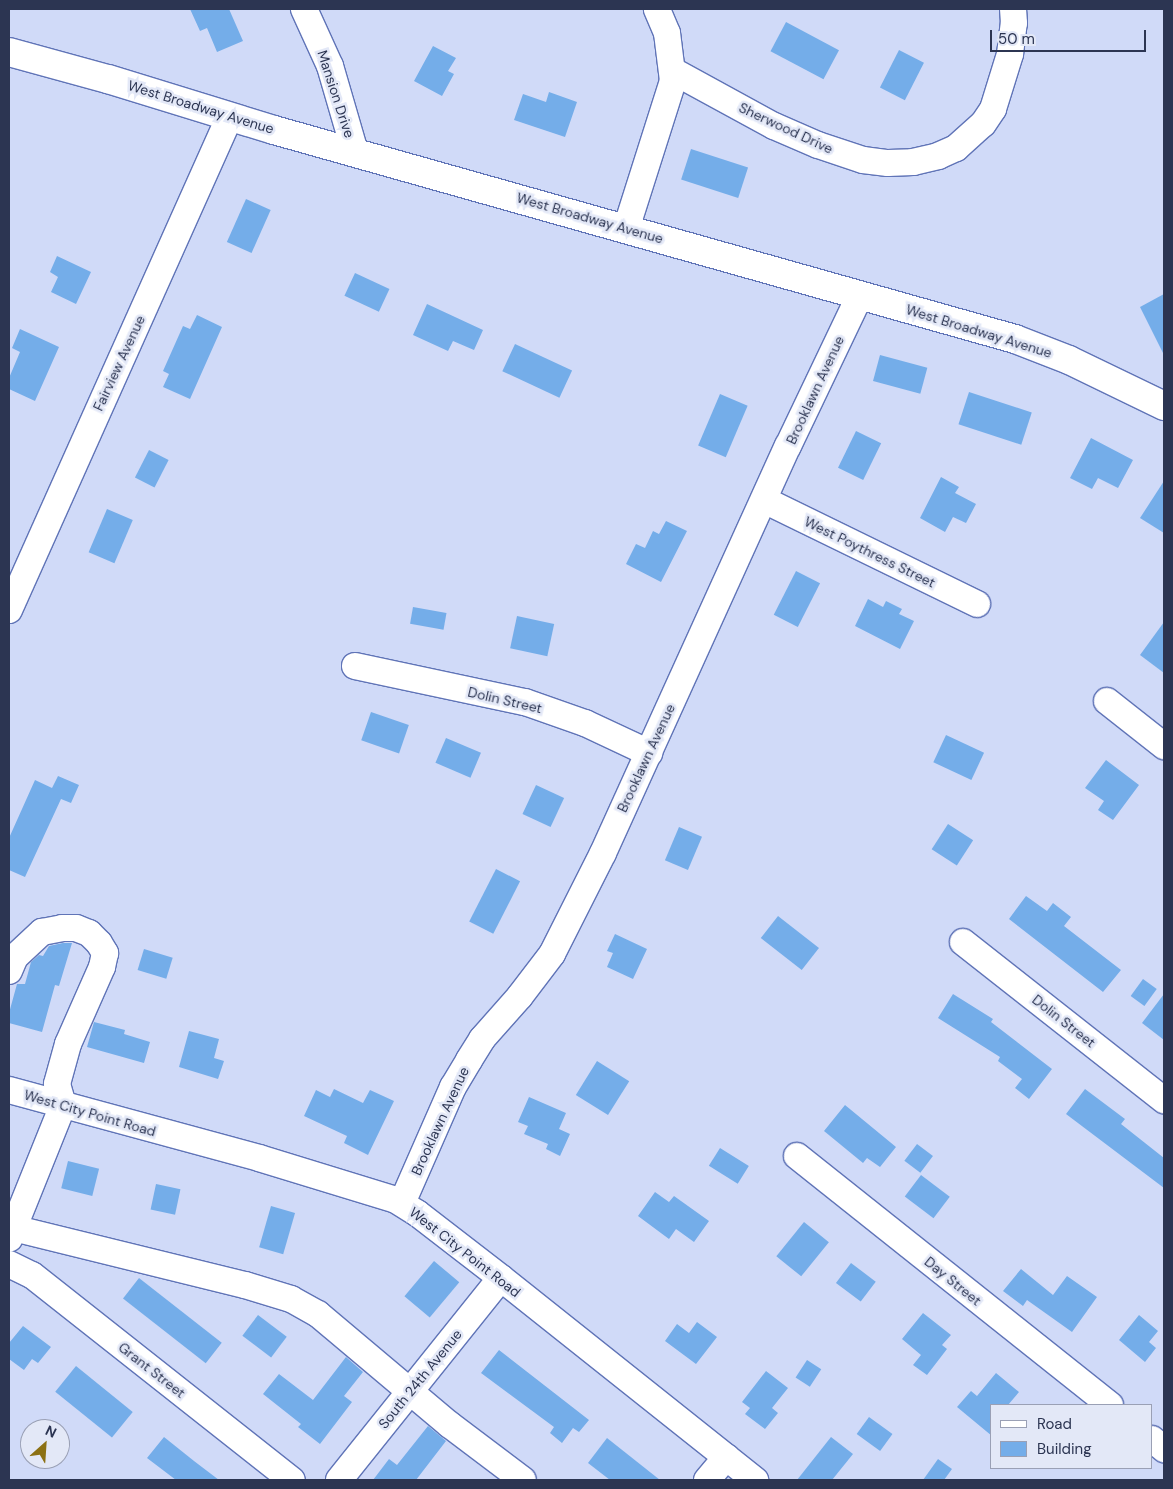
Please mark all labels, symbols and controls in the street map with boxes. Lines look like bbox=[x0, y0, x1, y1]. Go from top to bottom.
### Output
scale bar bbox=[993, 20, 1149, 52]
text: 50 m bbox=[998, 29, 1035, 49]
street label: Mansion Drive bbox=[314, 48, 358, 140]
street label: West Broadway Avenue bbox=[126, 77, 276, 137]
street label: Sherwood Drive bbox=[736, 99, 836, 157]
street label: West Broadway Avenue bbox=[515, 189, 665, 247]
street label: West Broadway Avenue bbox=[904, 301, 1054, 361]
street label: Fairview Avenue bbox=[90, 313, 148, 413]
street label: Brooklawn Avenue bbox=[783, 333, 847, 447]
street label: West Poythress Street bbox=[802, 513, 938, 591]
street label: Dolin Street bbox=[466, 683, 544, 717]
street label: Brooklawn Avenue bbox=[614, 701, 678, 815]
street label: Dolin Street bbox=[1029, 991, 1099, 1051]
street label: Brooklawn Avenue bbox=[408, 1064, 472, 1178]
street label: West City Point Road bbox=[22, 1086, 158, 1140]
street label: West City Point Road bbox=[406, 1203, 524, 1301]
street label: Day Street bbox=[921, 1253, 985, 1309]
street label: South 24th Avenue bbox=[375, 1326, 465, 1432]
street label: Grant Street bbox=[115, 1339, 189, 1401]
legend bbox=[990, 1404, 1153, 1469]
text: Road bbox=[1037, 1414, 1072, 1434]
north arrow bbox=[20, 1419, 70, 1469]
text: N bbox=[43, 1421, 60, 1442]
text: Building bbox=[1037, 1439, 1092, 1459]

